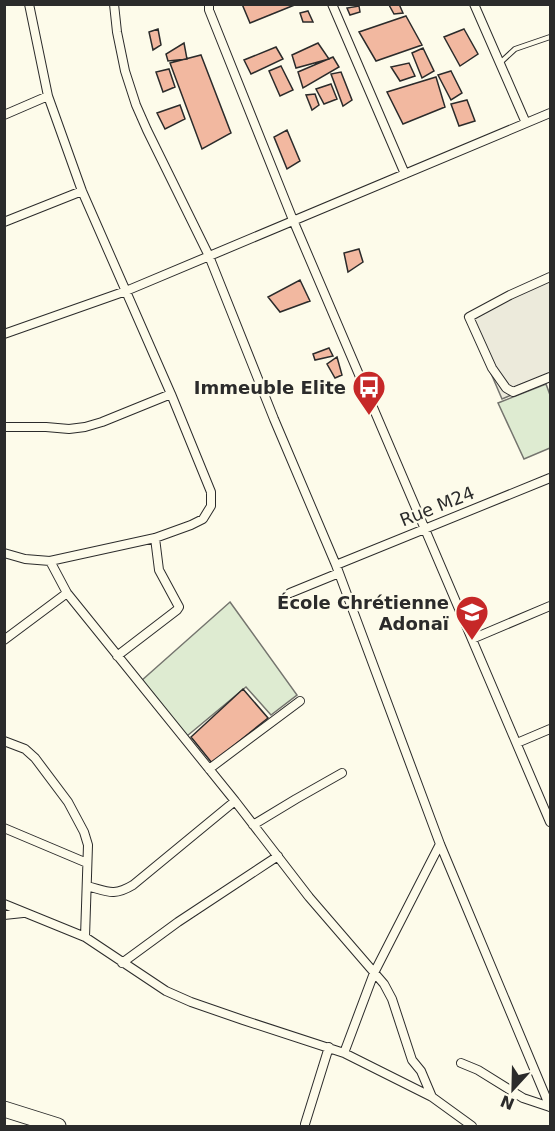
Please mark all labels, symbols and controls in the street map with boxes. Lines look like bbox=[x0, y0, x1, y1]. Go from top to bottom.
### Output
bus stop icon: Immeuble Elite bbox=[351, 369, 387, 416]
place label: Immeuble Elite bbox=[194, 377, 346, 398]
street label: Rue M24 bbox=[397, 482, 477, 530]
place label: École Chrétienne Adonaï bbox=[277, 592, 449, 634]
school or university icon: École Chrétienne Adonaï bbox=[454, 594, 490, 641]
north arrow bbox=[483, 1059, 543, 1119]
text: N bbox=[498, 1091, 517, 1114]

